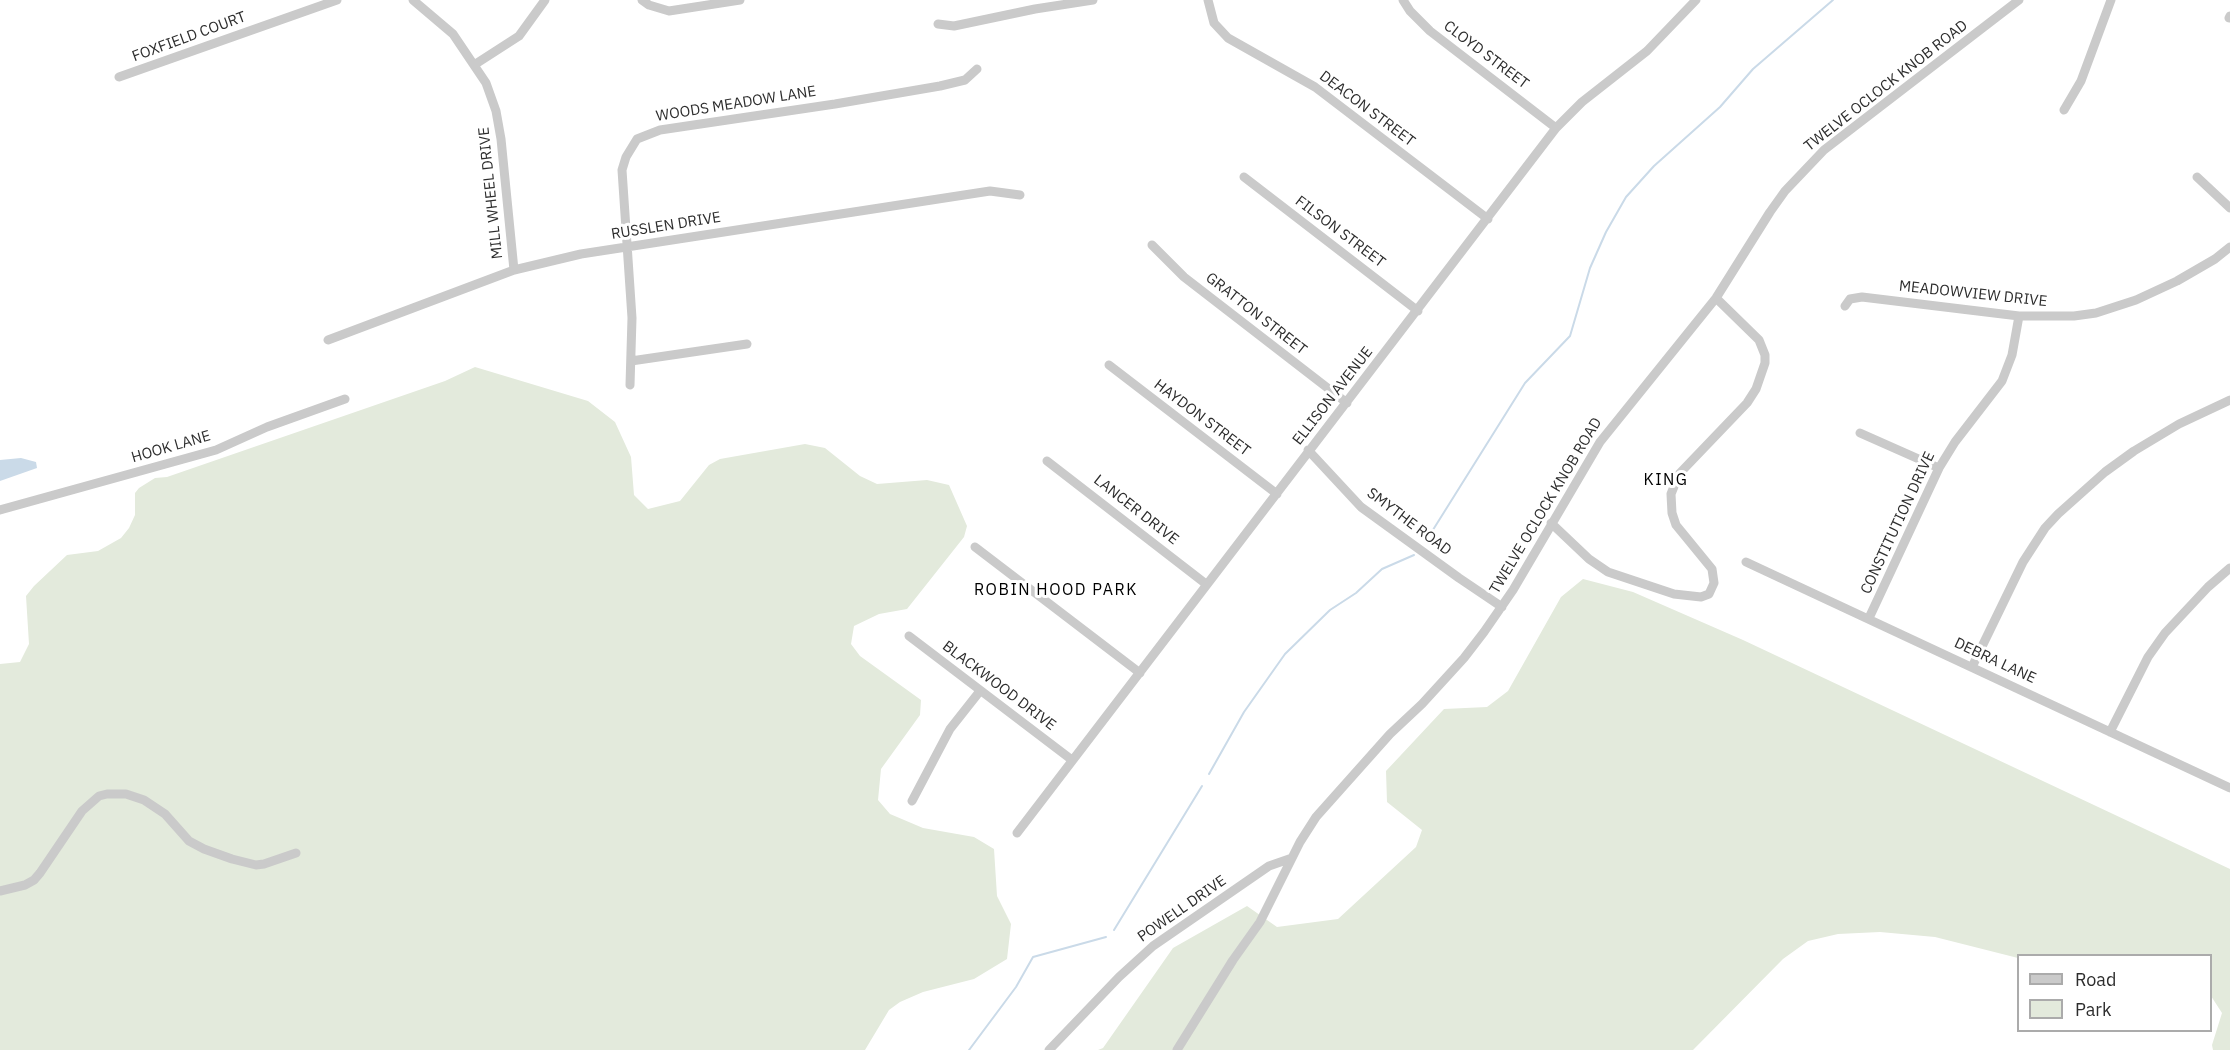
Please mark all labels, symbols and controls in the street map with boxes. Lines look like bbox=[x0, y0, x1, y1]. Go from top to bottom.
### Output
street label: FOXFIELD COURT bbox=[130, 8, 248, 66]
street label: CLOYD STREET bbox=[1440, 17, 1532, 93]
street label: TWELVE OCLOCK KNOB ROAD bbox=[1801, 17, 1971, 155]
street label: DEACON STREET bbox=[1316, 67, 1418, 151]
street label: WOODS MEADOW LANE bbox=[655, 82, 817, 126]
street label: MILL WHEEL DRIVE bbox=[475, 126, 507, 260]
street label: FILSON STREET bbox=[1291, 192, 1389, 272]
street label: RUSSLEN DRIVE bbox=[610, 208, 722, 244]
street label: GRATTON STREET bbox=[1202, 269, 1310, 359]
street label: MEADOWVIEW DRIVE bbox=[1898, 277, 2048, 311]
street label: ELLISON AVENUE bbox=[1289, 343, 1377, 449]
street label: HAYDON STREET bbox=[1150, 376, 1254, 460]
street label: TWELVE OCLOCK KNOB ROAD bbox=[1486, 415, 1606, 597]
street label: HOOK LANE bbox=[129, 427, 213, 467]
street label: CONSTITUTION DRIVE bbox=[1857, 449, 1939, 597]
district label: KING bbox=[1644, 470, 1688, 490]
street label: LANCER DRIVE bbox=[1090, 471, 1182, 549]
street label: SMYTHE ROAD bbox=[1363, 484, 1455, 560]
district label: ROBIN HOOD PARK bbox=[974, 580, 1138, 600]
street label: DEBRA LANE bbox=[1951, 634, 2039, 688]
street label: BLACKWOOD DRIVE bbox=[939, 637, 1059, 735]
street label: POWELL DRIVE bbox=[1134, 872, 1230, 946]
legend bbox=[2017, 954, 2212, 1032]
text: Road bbox=[2075, 968, 2116, 991]
text: Park bbox=[2075, 998, 2111, 1021]

